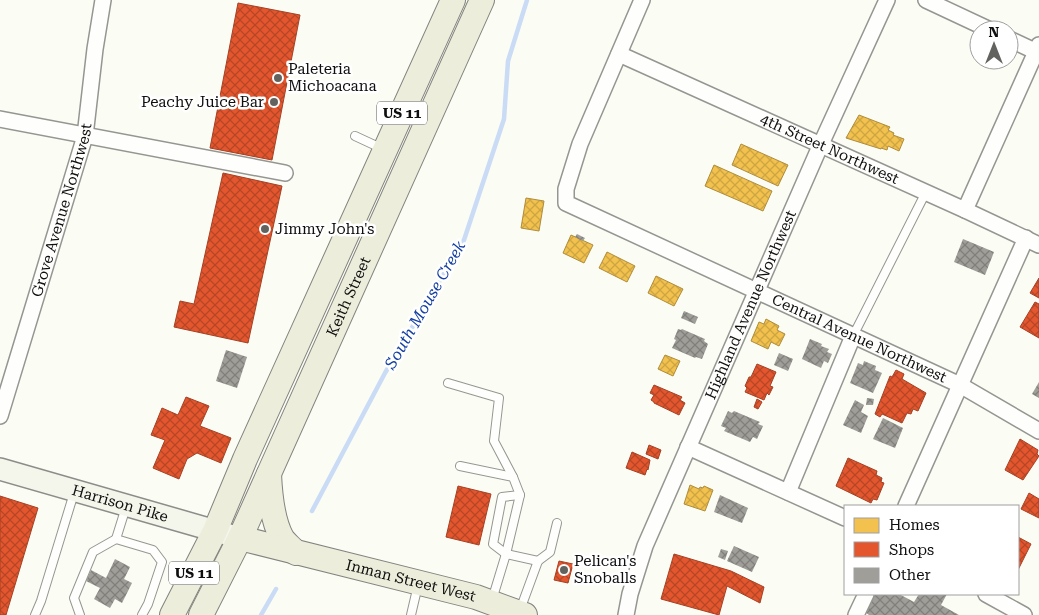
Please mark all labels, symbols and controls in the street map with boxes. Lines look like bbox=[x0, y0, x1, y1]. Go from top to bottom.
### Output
north arrow bbox=[969, 20, 1019, 70]
text: N bbox=[989, 24, 1000, 40]
place label: Paleteria Michoacana bbox=[288, 60, 377, 95]
marker: Paleteria Michoacana bbox=[272, 72, 284, 84]
place label: Peachy Juice Bar bbox=[141, 93, 264, 111]
marker: Peachy Juice Bar bbox=[268, 96, 280, 108]
road number: US 11 bbox=[377, 102, 427, 125]
street label: 4th Street Northwest bbox=[757, 110, 902, 188]
street label: Grove Avenue Northwest bbox=[28, 122, 95, 299]
street label: Highland Avenue Northwest bbox=[701, 207, 800, 402]
place label: Jimmy John's bbox=[275, 220, 374, 238]
marker: Jimmy John's bbox=[259, 223, 271, 235]
water label: South Mouse Creek bbox=[380, 237, 470, 373]
street label: Keith Street bbox=[323, 253, 375, 339]
street label: Central Avenue Northwest bbox=[769, 290, 950, 387]
street label: Harrison Pike bbox=[70, 481, 170, 526]
legend bbox=[844, 505, 1019, 595]
text: Homes bbox=[889, 516, 940, 534]
text: Shops bbox=[889, 541, 934, 559]
place label: Pelican's Snoballs bbox=[574, 552, 636, 587]
street label: Inman Street West bbox=[344, 556, 478, 606]
road number: US 11 bbox=[169, 562, 219, 584]
marker: Pelican's Snoballs bbox=[558, 564, 570, 576]
text: Other bbox=[889, 566, 931, 584]

